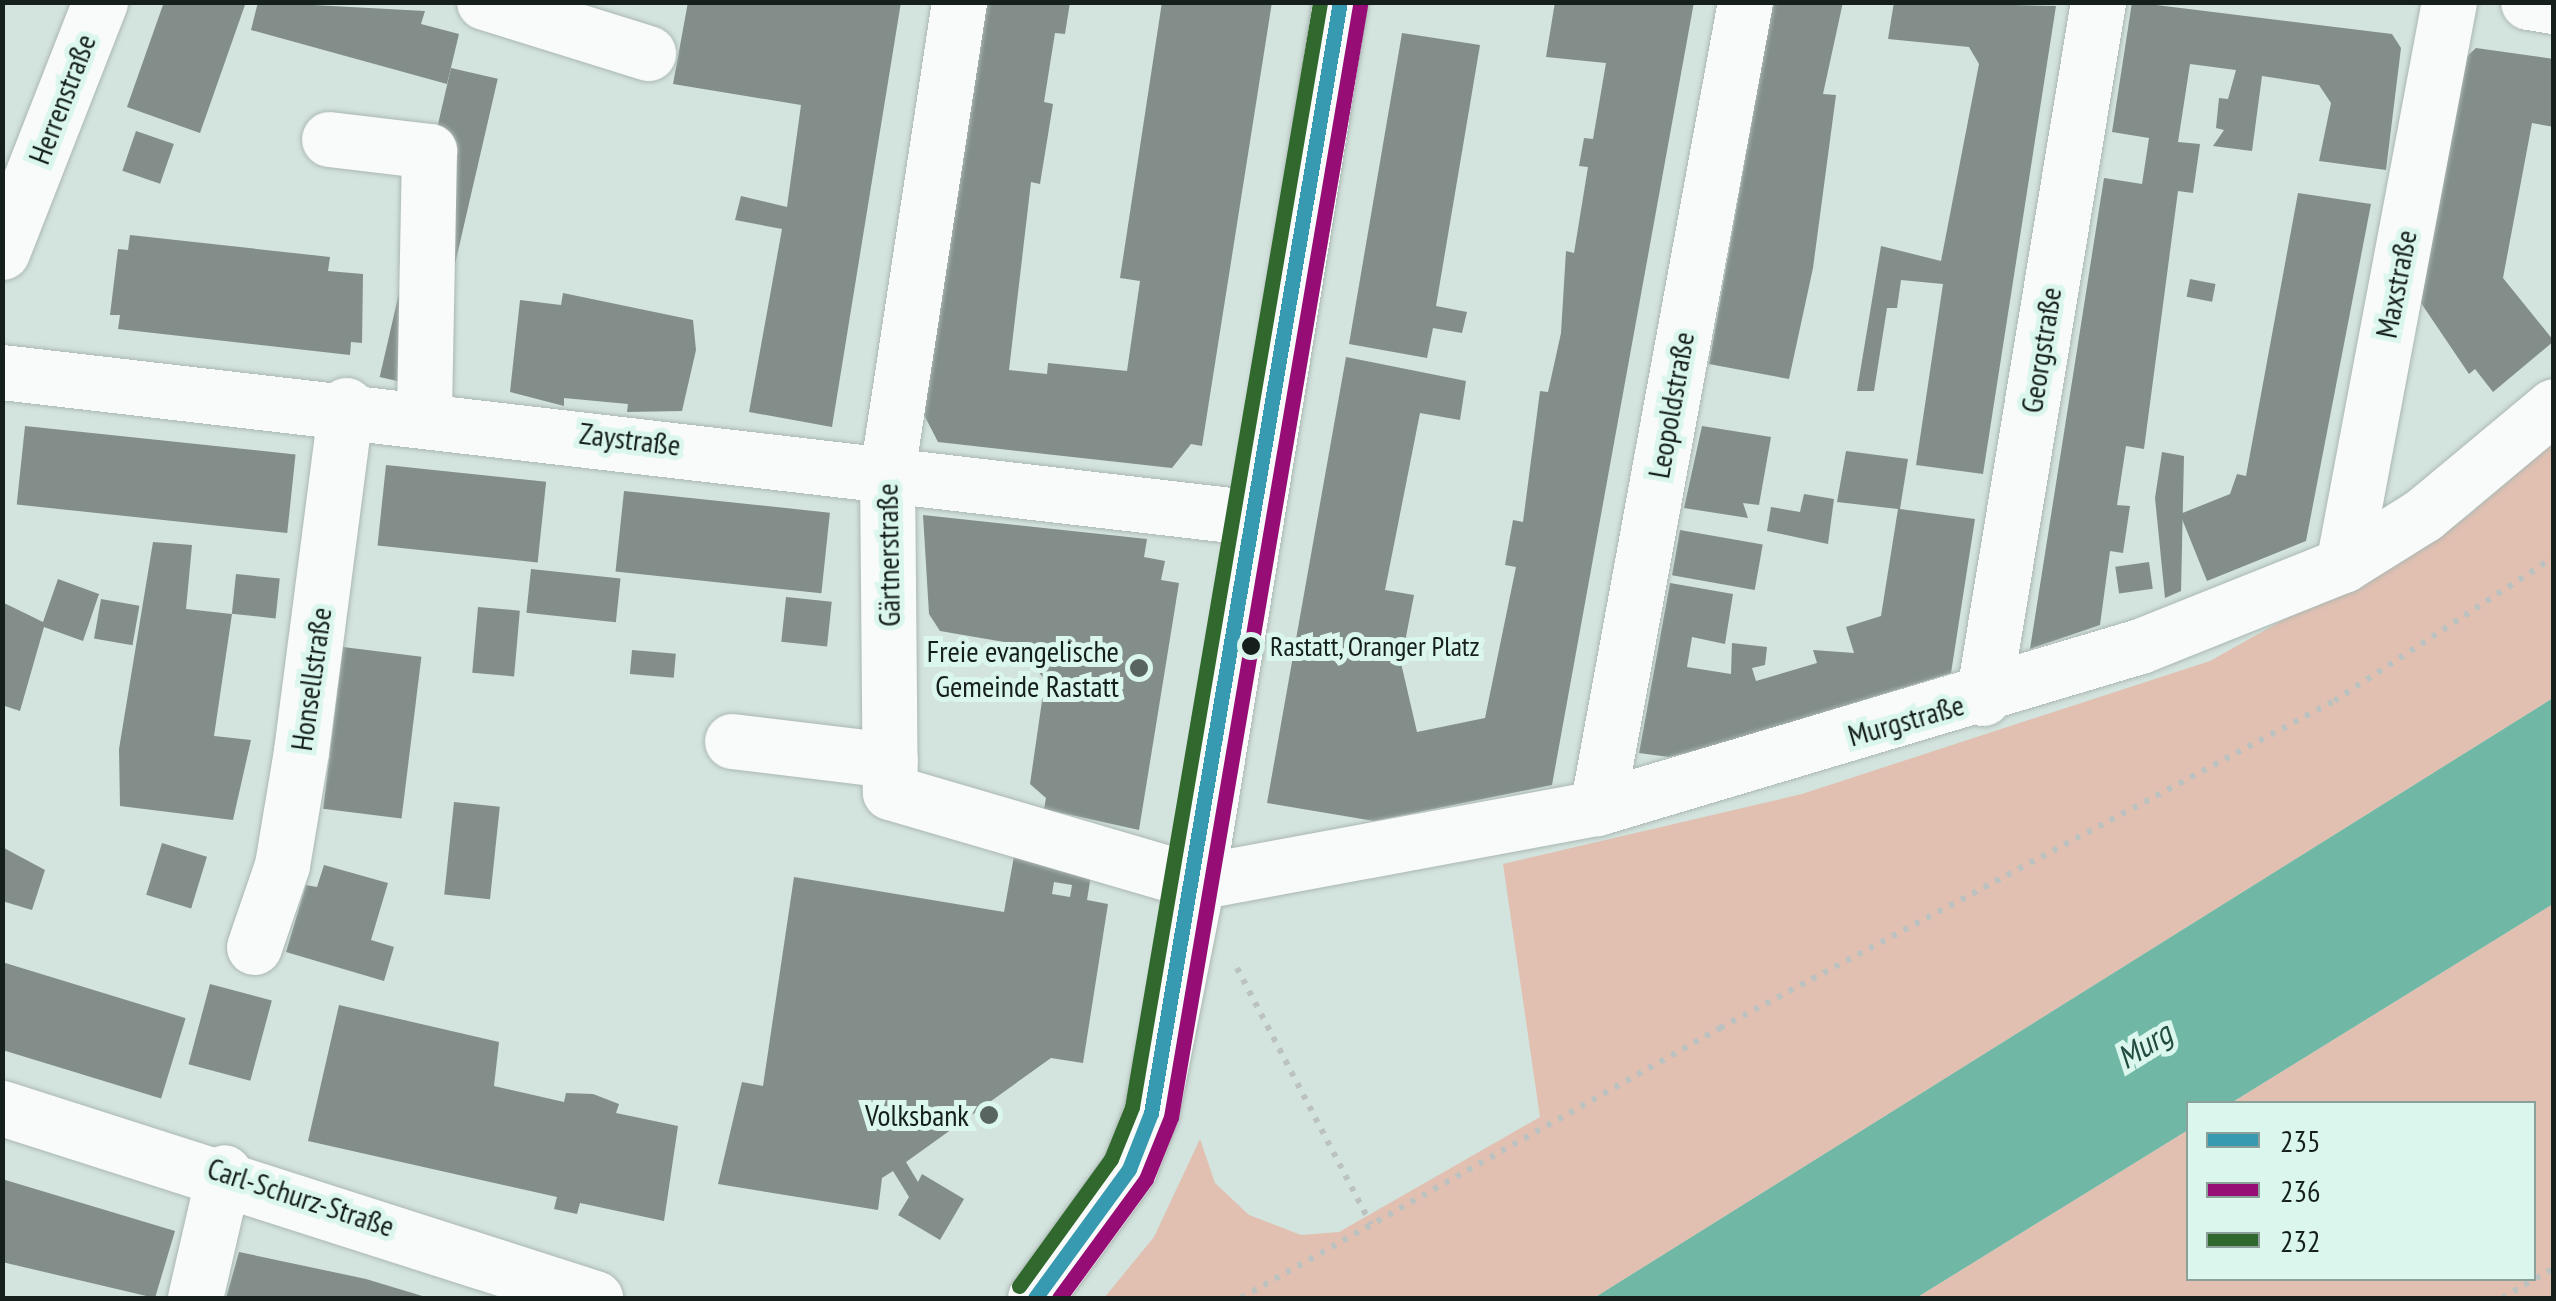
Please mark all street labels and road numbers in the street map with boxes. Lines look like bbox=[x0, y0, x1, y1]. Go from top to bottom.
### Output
street label: Herrenstraße bbox=[21, 29, 103, 169]
street label: Maxstraße bbox=[2368, 227, 2424, 341]
street label: Georgstraße bbox=[2013, 285, 2069, 415]
street label: Leopoldstraße bbox=[1640, 329, 1702, 481]
street label: Zaystraße bbox=[577, 415, 683, 463]
street label: Gärtnerstraße bbox=[869, 483, 907, 627]
street label: Honsellstraße bbox=[283, 605, 339, 753]
street label: Murgstraße bbox=[1844, 686, 1968, 754]
street label: Carl-Schurz-Straße bbox=[203, 1150, 399, 1244]

